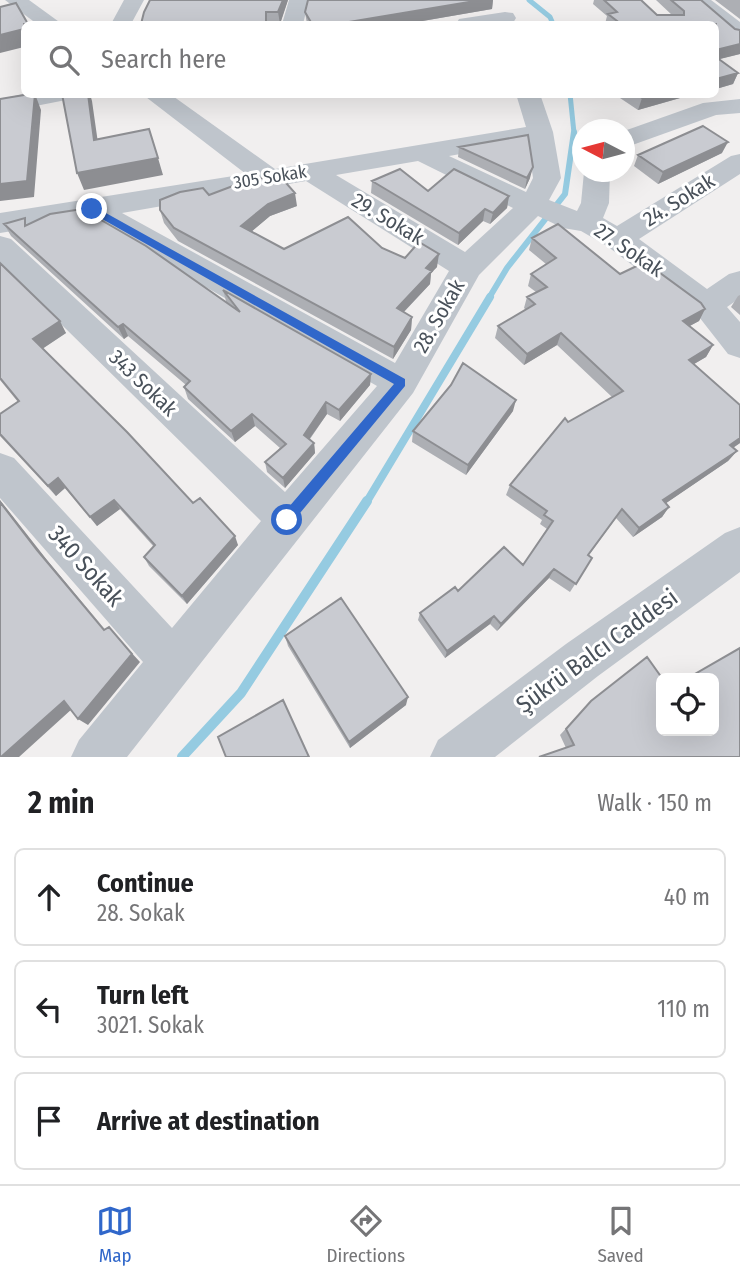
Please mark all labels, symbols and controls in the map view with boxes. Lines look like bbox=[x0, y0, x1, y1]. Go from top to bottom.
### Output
search box bbox=[21, 21, 719, 98]
icon: search bbox=[45, 41, 83, 79]
text: Search here bbox=[101, 44, 226, 75]
north arrow bbox=[572, 119, 635, 182]
street label: 305 Sokak bbox=[232, 160, 309, 194]
street label: 24. Sokak bbox=[638, 168, 720, 232]
street label: 29. Sokak bbox=[347, 187, 429, 251]
route end bbox=[76, 193, 107, 224]
street label: 27. Sokak bbox=[589, 217, 669, 283]
street label: 28. Sokak bbox=[408, 275, 470, 357]
street label: 343 Sokak bbox=[104, 344, 183, 422]
route start bbox=[271, 504, 302, 535]
street label: 340 Sokak bbox=[43, 520, 130, 613]
street label: Şükrü Balcı Caddesi bbox=[511, 583, 683, 719]
map controls bbox=[656, 673, 719, 736]
button: locate bbox=[656, 673, 719, 736]
text: 2 min bbox=[28, 785, 95, 821]
text: Walk · 150 m bbox=[597, 789, 712, 817]
text: Continue bbox=[97, 868, 194, 899]
icon: ahead bbox=[30, 878, 68, 916]
text: 40 m bbox=[664, 883, 710, 911]
text: 28. Sokak bbox=[97, 899, 185, 927]
text: Turn left bbox=[97, 980, 189, 1011]
icon: left bbox=[30, 990, 68, 1028]
text: 110 m bbox=[657, 995, 710, 1023]
text: 3021. Sokak bbox=[97, 1011, 204, 1039]
icon: arrive bbox=[30, 1102, 68, 1140]
text: Arrive at destination bbox=[97, 1106, 320, 1137]
tab: Map bbox=[96, 1202, 134, 1267]
tab: Directions bbox=[326, 1202, 405, 1267]
tab: Saved bbox=[597, 1202, 644, 1267]

